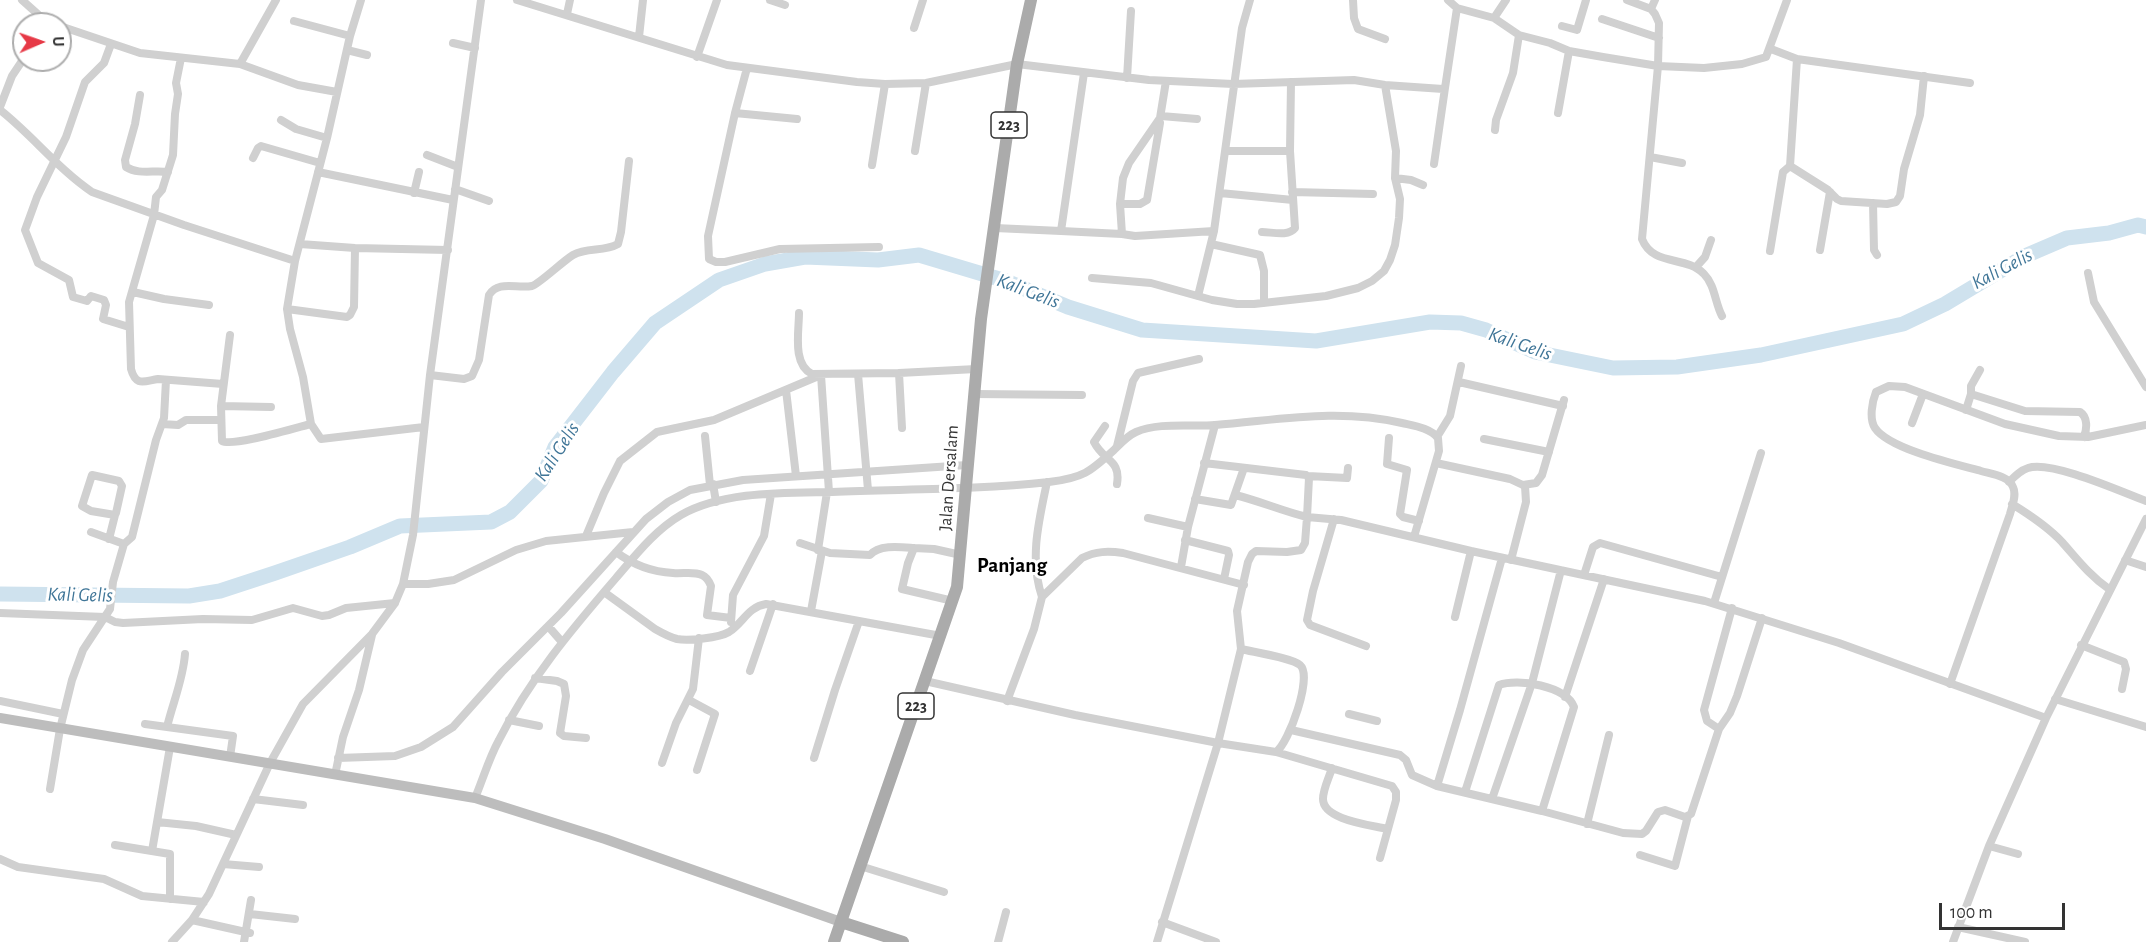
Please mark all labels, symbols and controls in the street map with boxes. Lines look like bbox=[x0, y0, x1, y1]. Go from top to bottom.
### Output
north arrow bbox=[12, 12, 72, 72]
text: U bbox=[50, 36, 66, 47]
road number: 223 bbox=[991, 112, 1027, 138]
water label: Kali Gelis bbox=[1968, 243, 2036, 295]
water label: Kali Gelis bbox=[993, 268, 1063, 314]
water label: Kali Gelis bbox=[1485, 322, 1555, 366]
water label: Kali Gelis bbox=[529, 418, 585, 486]
street label: Jalan Dersalam bbox=[935, 424, 963, 532]
district label: Panjang bbox=[977, 553, 1047, 579]
water label: Kali Gelis bbox=[47, 582, 113, 608]
road number: 223 bbox=[898, 693, 934, 719]
scale bar bbox=[1942, 891, 2068, 929]
text: 100 m bbox=[1950, 904, 1993, 922]

